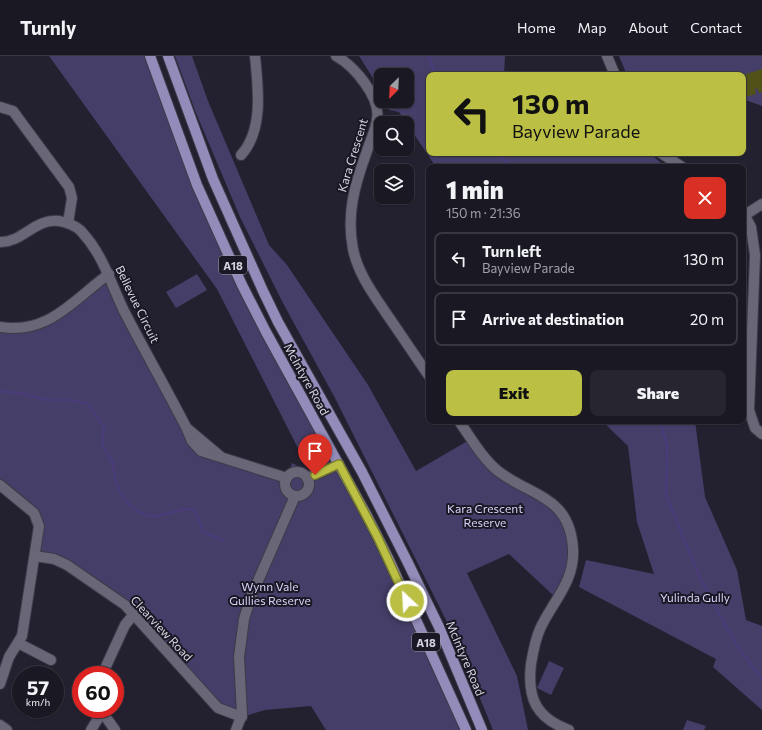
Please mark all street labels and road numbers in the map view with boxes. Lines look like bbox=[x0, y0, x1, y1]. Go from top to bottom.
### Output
street label: Kara Crescent bbox=[334, 116, 370, 193]
road number: A18 bbox=[219, 256, 247, 274]
street label: Bellevue Circuit bbox=[113, 263, 163, 345]
street label: McIntyre Road bbox=[281, 341, 333, 417]
street label: Clearview Road bbox=[128, 593, 196, 664]
street label: McIntyre Road bbox=[444, 618, 488, 698]
road number: A18 bbox=[412, 633, 440, 651]

